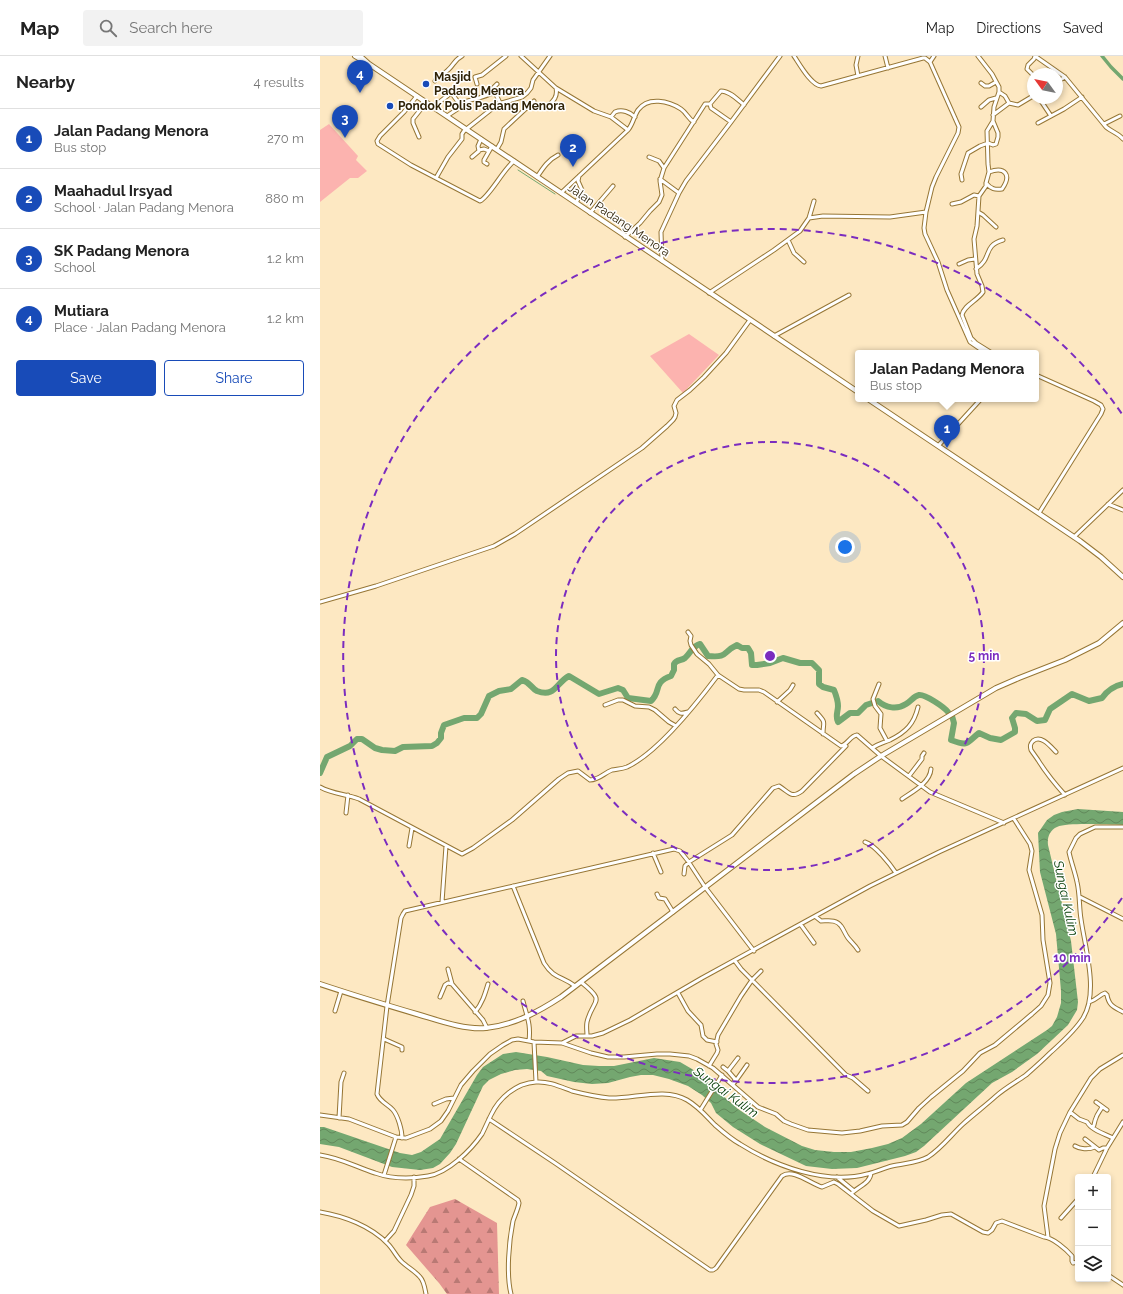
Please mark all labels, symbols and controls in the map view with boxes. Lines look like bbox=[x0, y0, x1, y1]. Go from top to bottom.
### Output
search box bbox=[83, 10, 363, 46]
text: Map bbox=[20, 17, 59, 39]
icon: search bbox=[97, 17, 119, 39]
text: Search here bbox=[129, 19, 213, 37]
text: Map bbox=[926, 20, 954, 36]
text: Directions bbox=[976, 20, 1041, 36]
text: Saved bbox=[1063, 20, 1103, 36]
pin: 4 bbox=[347, 60, 373, 93]
north arrow bbox=[1027, 68, 1063, 104]
place label: Masjid Padang Menora bbox=[434, 70, 524, 98]
text: Nearby bbox=[16, 72, 75, 92]
text: 4 results bbox=[253, 75, 304, 90]
marker: Masjid Padang Menora bbox=[421, 79, 431, 89]
place label: Pondok Polis Padang Menora bbox=[398, 99, 565, 113]
marker: Pondok Polis Padang Menora bbox=[385, 101, 395, 111]
pin: 3 bbox=[332, 105, 358, 138]
text: Jalan Padang Menora bbox=[54, 122, 209, 140]
text: 1 bbox=[26, 131, 32, 146]
text: 270 m bbox=[267, 131, 304, 146]
pin: 2 bbox=[560, 134, 586, 167]
text: Bus stop bbox=[54, 140, 106, 155]
street label: Jalan Padang Menora bbox=[565, 181, 673, 259]
text: Maahadul Irsyad bbox=[54, 182, 172, 200]
text: 2 bbox=[25, 191, 33, 206]
text: 880 m bbox=[265, 191, 304, 206]
text: School · Jalan Padang Menora bbox=[54, 200, 234, 215]
text: SK Padang Menora bbox=[54, 242, 189, 260]
text: 3 bbox=[25, 251, 33, 266]
text: 1.2 km bbox=[267, 251, 304, 266]
text: School bbox=[54, 260, 96, 275]
text: Mutiara bbox=[54, 302, 109, 320]
text: 4 bbox=[25, 311, 33, 326]
text: 1.2 km bbox=[267, 311, 304, 326]
text: Place · Jalan Padang Menora bbox=[54, 320, 226, 335]
popup bbox=[855, 350, 1039, 402]
button: Save bbox=[16, 360, 156, 396]
button: Share bbox=[164, 360, 304, 396]
text: Jalan Padang Menora bbox=[870, 360, 1024, 378]
text: Bus stop bbox=[870, 378, 922, 393]
pin: 1 bbox=[934, 415, 960, 448]
your location bbox=[835, 537, 855, 557]
centre of rings bbox=[763, 649, 777, 663]
text: 5 min bbox=[968, 649, 1000, 663]
water label: Sungai Kulim bbox=[1051, 858, 1081, 937]
text: 10 min bbox=[1053, 951, 1091, 965]
water label: Sungai Kulim bbox=[690, 1063, 761, 1121]
map controls bbox=[1075, 1174, 1111, 1282]
button: + bbox=[1075, 1174, 1111, 1210]
button: − bbox=[1075, 1210, 1111, 1246]
button: layers bbox=[1075, 1246, 1111, 1282]

